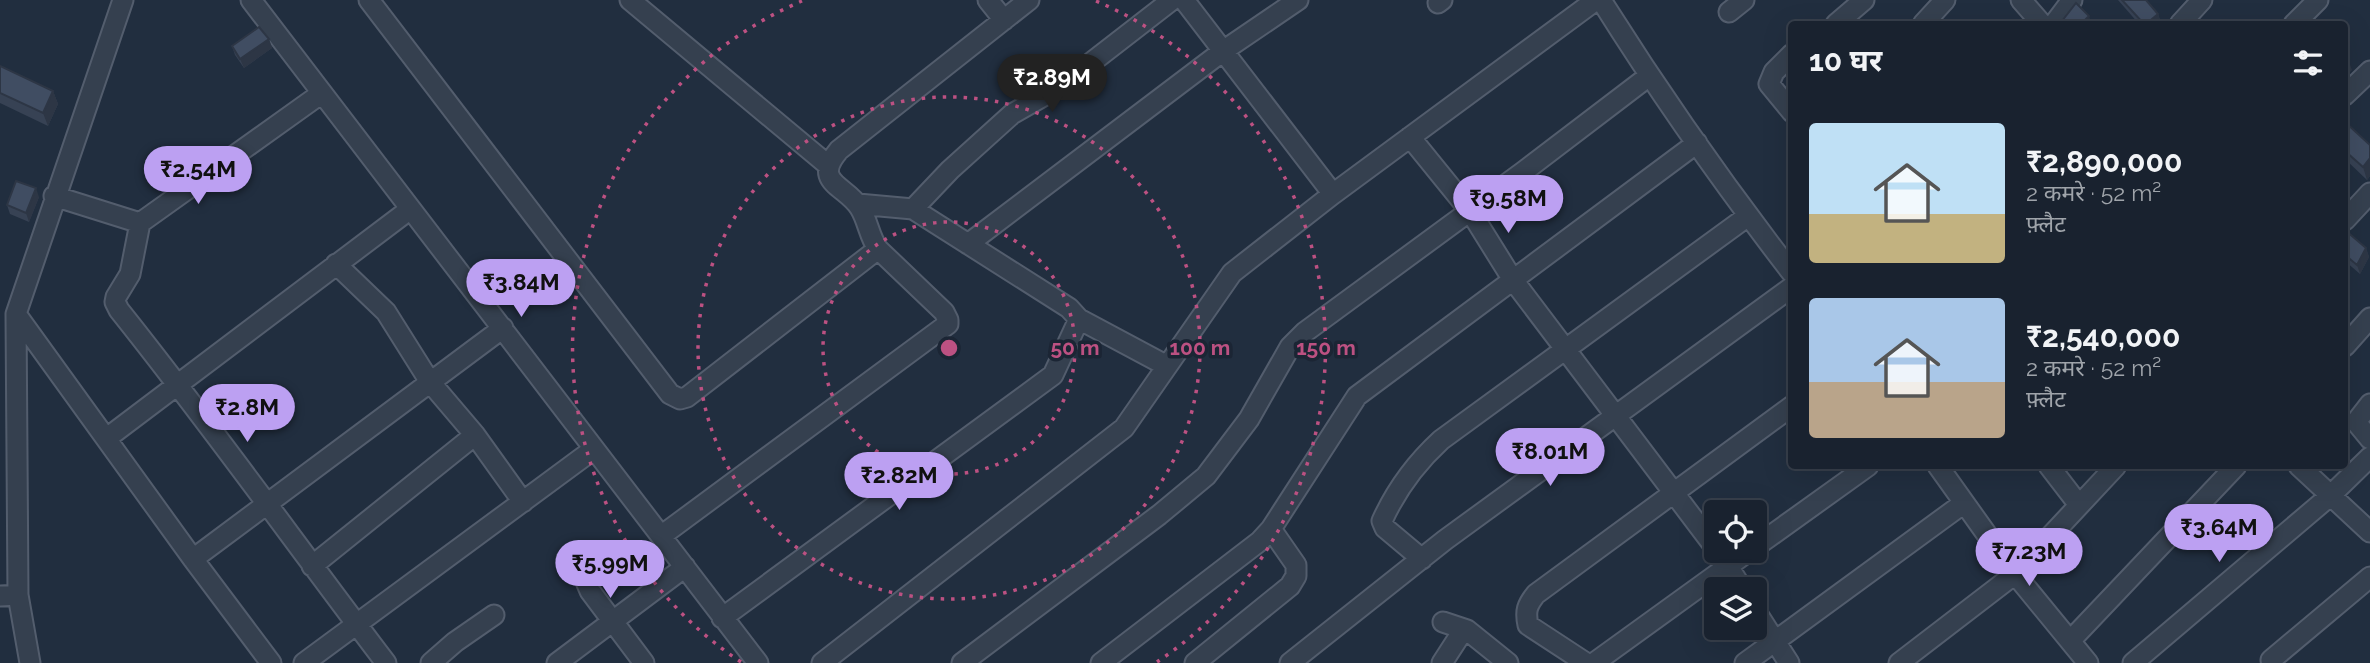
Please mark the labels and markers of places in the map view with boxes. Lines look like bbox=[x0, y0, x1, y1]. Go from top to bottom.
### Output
pin: ₹2.89M bbox=[995, 54, 1109, 114]
pin: ₹2.54M bbox=[141, 146, 255, 206]
pin: ₹9.58M bbox=[1451, 176, 1565, 235]
pin: ₹3.84M bbox=[464, 260, 578, 319]
centre of rings bbox=[937, 336, 961, 360]
pin: ₹2.8M bbox=[198, 384, 296, 444]
pin: ₹8.01M bbox=[1493, 428, 1607, 488]
pin: ₹2.82M bbox=[842, 452, 956, 512]
pin: ₹3.64M bbox=[2162, 504, 2276, 564]
pin: ₹7.23M bbox=[1972, 528, 2086, 588]
pin: ₹5.99M bbox=[553, 540, 667, 600]

